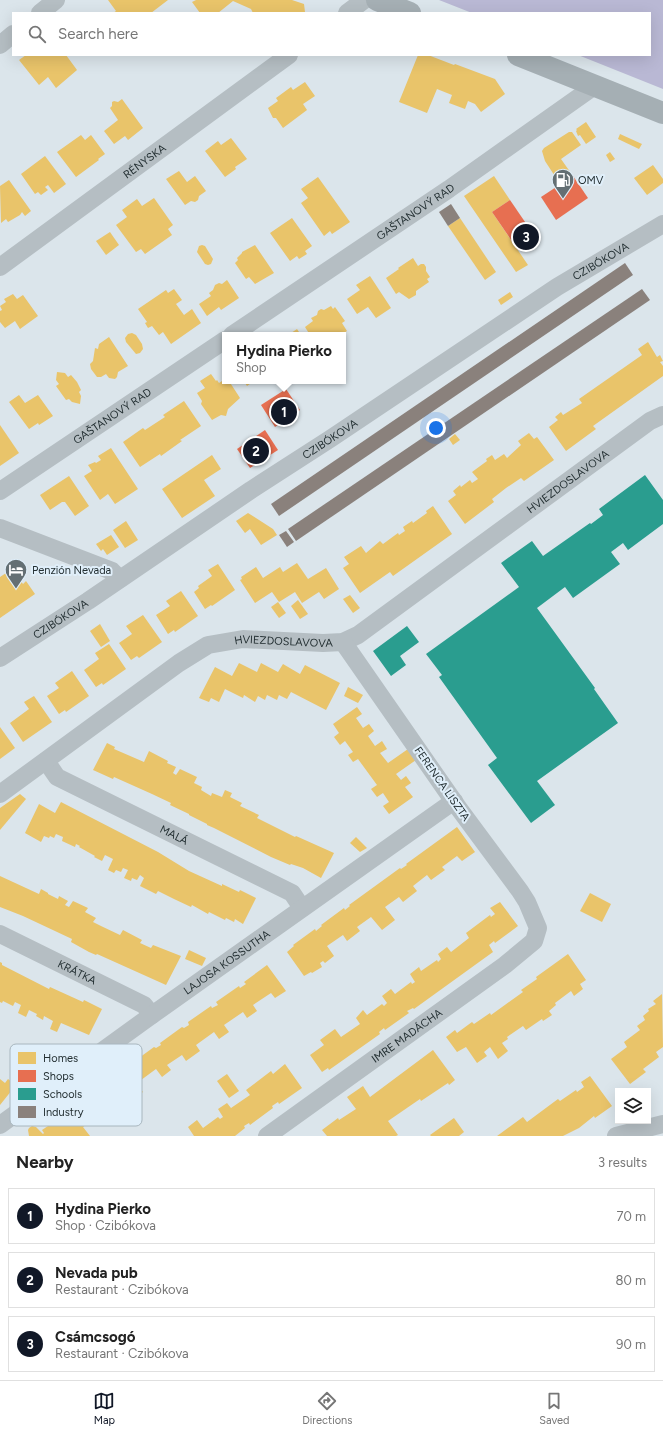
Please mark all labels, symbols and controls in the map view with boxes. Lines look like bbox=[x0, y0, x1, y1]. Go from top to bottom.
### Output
search box bbox=[12, 12, 651, 56]
icon: search bbox=[26, 23, 48, 45]
text: Search here bbox=[58, 25, 138, 43]
street label: RÉNYSKA bbox=[121, 141, 169, 181]
fuel station icon: OMV bbox=[550, 167, 576, 200]
place label: OMV bbox=[578, 174, 604, 187]
street label: GAŠTANOVÝ RAD bbox=[374, 181, 457, 242]
pin: 3 bbox=[513, 222, 539, 252]
street label: CZIBÓKOVA bbox=[570, 239, 631, 283]
popup bbox=[222, 332, 346, 384]
text: Hydina Pierko bbox=[236, 342, 332, 360]
text: Shop bbox=[236, 360, 266, 375]
street label: GAŠTANOVÝ RAD bbox=[71, 385, 154, 447]
pin: 1 bbox=[271, 397, 297, 427]
street label: CZIBÓKOVA bbox=[300, 416, 360, 462]
your location bbox=[426, 418, 446, 438]
pin: 2 bbox=[243, 436, 269, 466]
street label: HVIEZDOSLAVOVA bbox=[524, 447, 612, 516]
hotel icon: Penzión Nevada bbox=[3, 557, 29, 590]
place label: Penzión Nevada bbox=[32, 564, 111, 577]
street label: CZIBÓKOVA bbox=[30, 596, 91, 641]
street label: HVIEZDOSLAVOVA bbox=[233, 632, 334, 650]
street label: FERENCA LISZTA bbox=[412, 744, 473, 824]
street label: MALÁ bbox=[158, 822, 191, 847]
street label: LAJOSA KOSSUTHA bbox=[181, 927, 273, 997]
street label: KRÁTKA bbox=[56, 957, 99, 987]
street label: IMRE MADÁCHA bbox=[369, 1006, 445, 1065]
legend bbox=[10, 1044, 142, 1126]
text: Homes bbox=[43, 1052, 78, 1065]
text: Shops bbox=[43, 1070, 74, 1083]
text: Schools bbox=[43, 1088, 82, 1101]
map controls bbox=[615, 1088, 651, 1124]
button: layers bbox=[615, 1088, 651, 1124]
text: Industry bbox=[43, 1106, 84, 1119]
text: Nearby bbox=[16, 1152, 74, 1172]
text: 3 results bbox=[598, 1155, 647, 1170]
text: Hydina Pierko bbox=[55, 1200, 151, 1218]
text: 1 bbox=[27, 1209, 33, 1224]
text: 70 m bbox=[616, 1209, 646, 1224]
text: Shop · Czibókova bbox=[55, 1218, 156, 1233]
text: Nevada pub bbox=[55, 1264, 138, 1282]
text: 2 bbox=[26, 1273, 34, 1288]
text: 80 m bbox=[615, 1273, 646, 1288]
text: Restaurant · Czibókova bbox=[55, 1282, 189, 1297]
text: Csámcsogó bbox=[55, 1328, 136, 1346]
text: 3 bbox=[26, 1337, 34, 1352]
text: 90 m bbox=[616, 1337, 646, 1352]
text: Restaurant · Czibókova bbox=[55, 1346, 189, 1361]
tab: Map bbox=[93, 1390, 115, 1427]
tab: Directions bbox=[302, 1390, 352, 1427]
tab: Saved bbox=[539, 1390, 570, 1427]

